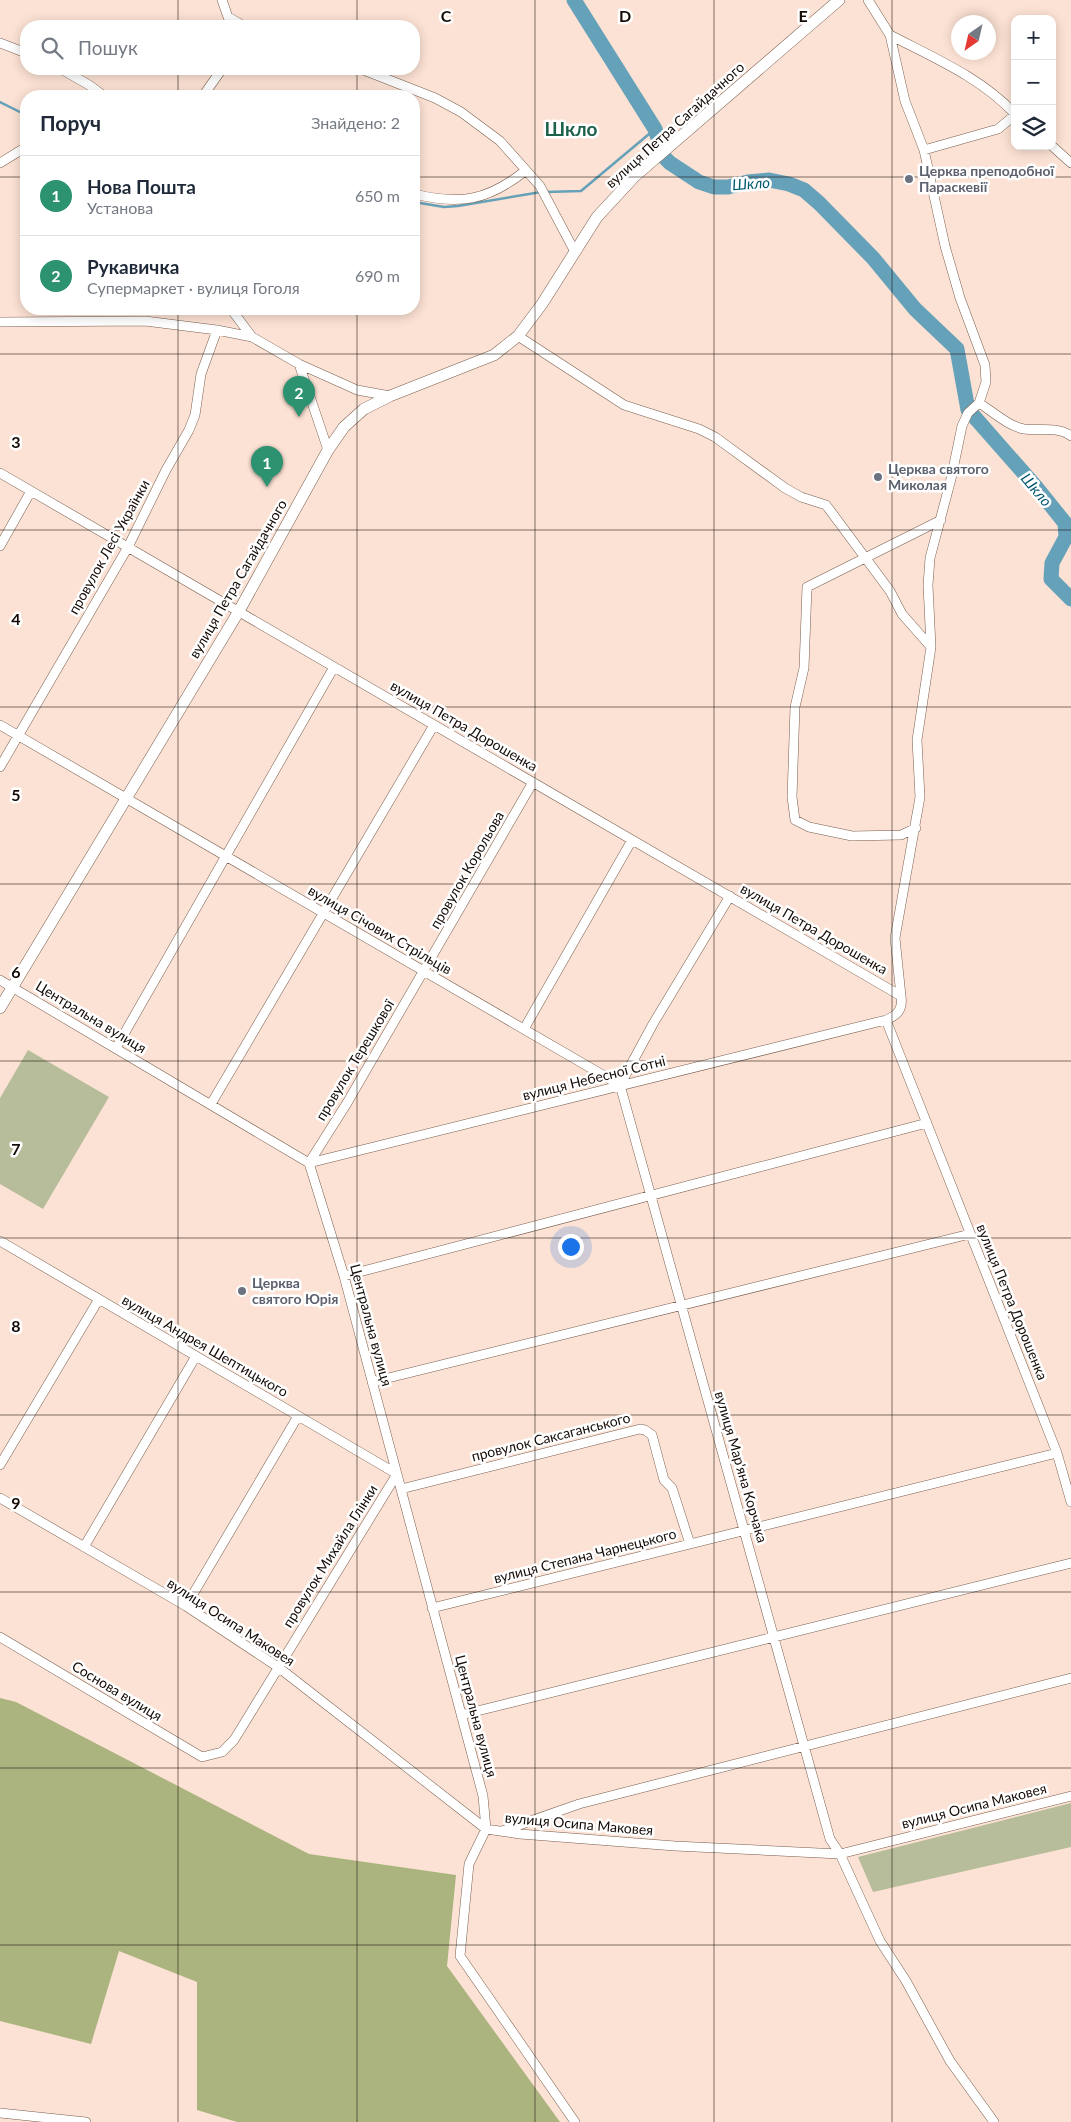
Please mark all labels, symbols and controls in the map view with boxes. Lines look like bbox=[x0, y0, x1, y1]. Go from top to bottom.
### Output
text: C bbox=[441, 6, 452, 25]
text: D bbox=[619, 6, 631, 25]
text: E bbox=[798, 6, 808, 25]
north arrow bbox=[951, 15, 996, 60]
map controls bbox=[1011, 15, 1056, 150]
button: + bbox=[1011, 15, 1056, 60]
search box bbox=[20, 20, 420, 75]
icon: search bbox=[38, 34, 66, 62]
text: Пошук bbox=[78, 36, 138, 59]
street label: вулиця Петра Сагайдачного bbox=[602, 58, 747, 191]
button: − bbox=[1011, 60, 1056, 105]
button: layers bbox=[1011, 105, 1056, 150]
text: Поруч bbox=[40, 110, 101, 135]
text: Знайдено: 2 bbox=[311, 113, 400, 132]
district label: Шкло bbox=[544, 117, 598, 140]
place label: Церква преподобної Параскевії bbox=[919, 162, 1055, 195]
water label: Шкло bbox=[731, 173, 771, 193]
marker: Церква преподобної Параскевії bbox=[903, 173, 915, 185]
text: Нова Пошта bbox=[87, 175, 196, 198]
text: 1 bbox=[51, 186, 61, 205]
text: 650 m bbox=[355, 186, 400, 205]
text: Установа bbox=[87, 198, 153, 217]
text: Рукавичка bbox=[87, 255, 179, 278]
text: 2 bbox=[51, 266, 61, 285]
text: 690 m bbox=[355, 266, 400, 285]
text: Супермаркет · вулиця Гоголя bbox=[87, 278, 300, 297]
pin: 2 bbox=[283, 376, 315, 417]
text: 3 bbox=[11, 432, 21, 451]
pin: 1 bbox=[251, 446, 283, 487]
place label: Церква святого Миколая bbox=[888, 460, 989, 493]
water label: Шкло bbox=[1018, 469, 1056, 510]
marker: Церква святого Миколая bbox=[872, 471, 884, 483]
street label: провулок Лесі Українки bbox=[64, 476, 153, 617]
street label: вулиця Петра Сагайдачного bbox=[185, 496, 290, 661]
text: 4 bbox=[11, 609, 21, 628]
street label: вулиця Петра Дорошенка bbox=[388, 677, 541, 775]
text: 5 bbox=[11, 785, 21, 804]
street label: провулок Корольова bbox=[426, 808, 507, 932]
street label: вулиця Петра Дорошенка bbox=[738, 880, 891, 978]
street label: вулиця Січових Стрільців bbox=[305, 881, 455, 978]
text: 6 bbox=[11, 962, 21, 981]
street label: Центральна вулиця bbox=[33, 977, 150, 1056]
street label: провулок Терешкової bbox=[312, 996, 398, 1123]
street label: вулиця Небесної Сотні bbox=[521, 1052, 667, 1103]
text: 7 bbox=[11, 1139, 21, 1158]
street label: вулиця Петра Дорошенка bbox=[973, 1221, 1052, 1382]
your location bbox=[558, 1234, 584, 1260]
street label: Центральна вулиця bbox=[347, 1262, 396, 1388]
place label: Церква святого Юрія bbox=[252, 1274, 338, 1307]
marker: Церква святого Юрія bbox=[236, 1285, 248, 1297]
street label: вулиця Андрея Шептицького bbox=[119, 1291, 291, 1400]
text: 8 bbox=[11, 1316, 21, 1335]
street label: вулиця Мар'яна Корчака bbox=[712, 1389, 771, 1545]
street label: провулок Саксаганського bbox=[470, 1409, 632, 1464]
street label: провулок Михайла Глінки bbox=[279, 1481, 381, 1630]
text: 9 bbox=[11, 1493, 21, 1512]
street label: вулиця Степана Чарнецького bbox=[492, 1525, 678, 1586]
street label: вулиця Осипа Маковея bbox=[164, 1574, 298, 1669]
street label: Центральна вулиця bbox=[452, 1653, 501, 1779]
street label: Соснова вулиця bbox=[69, 1657, 165, 1724]
street label: вулиця Осипа Маковея bbox=[900, 1779, 1048, 1832]
street label: вулиця Осипа Маковея bbox=[504, 1809, 654, 1838]

